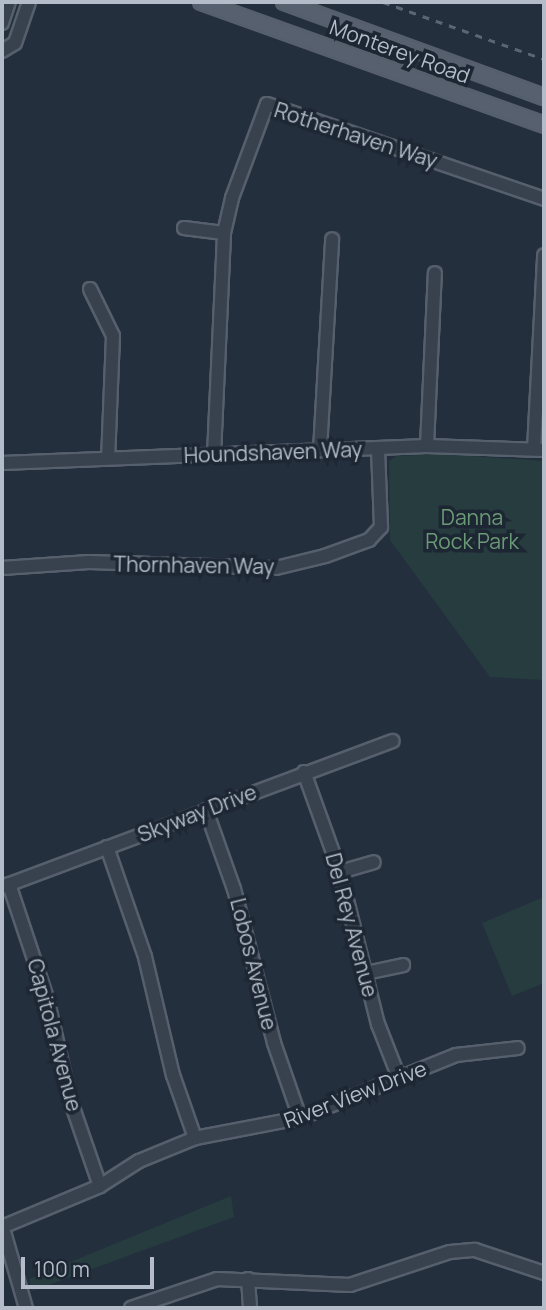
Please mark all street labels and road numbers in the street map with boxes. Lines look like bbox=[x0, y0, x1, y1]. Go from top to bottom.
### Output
street label: Monterey Road bbox=[326, 14, 474, 88]
street label: Rotherhaven Way bbox=[271, 97, 441, 173]
street label: Houndshaven Way bbox=[183, 436, 363, 468]
street label: Thornhaven Way bbox=[113, 551, 275, 579]
street label: Skyway Drive bbox=[134, 779, 260, 847]
street label: Del Rey Avenue bbox=[321, 850, 383, 1000]
street label: Lobos Avenue bbox=[225, 895, 283, 1033]
street label: Capitola Avenue bbox=[22, 956, 88, 1114]
street label: River View Drive bbox=[280, 1055, 430, 1133]

